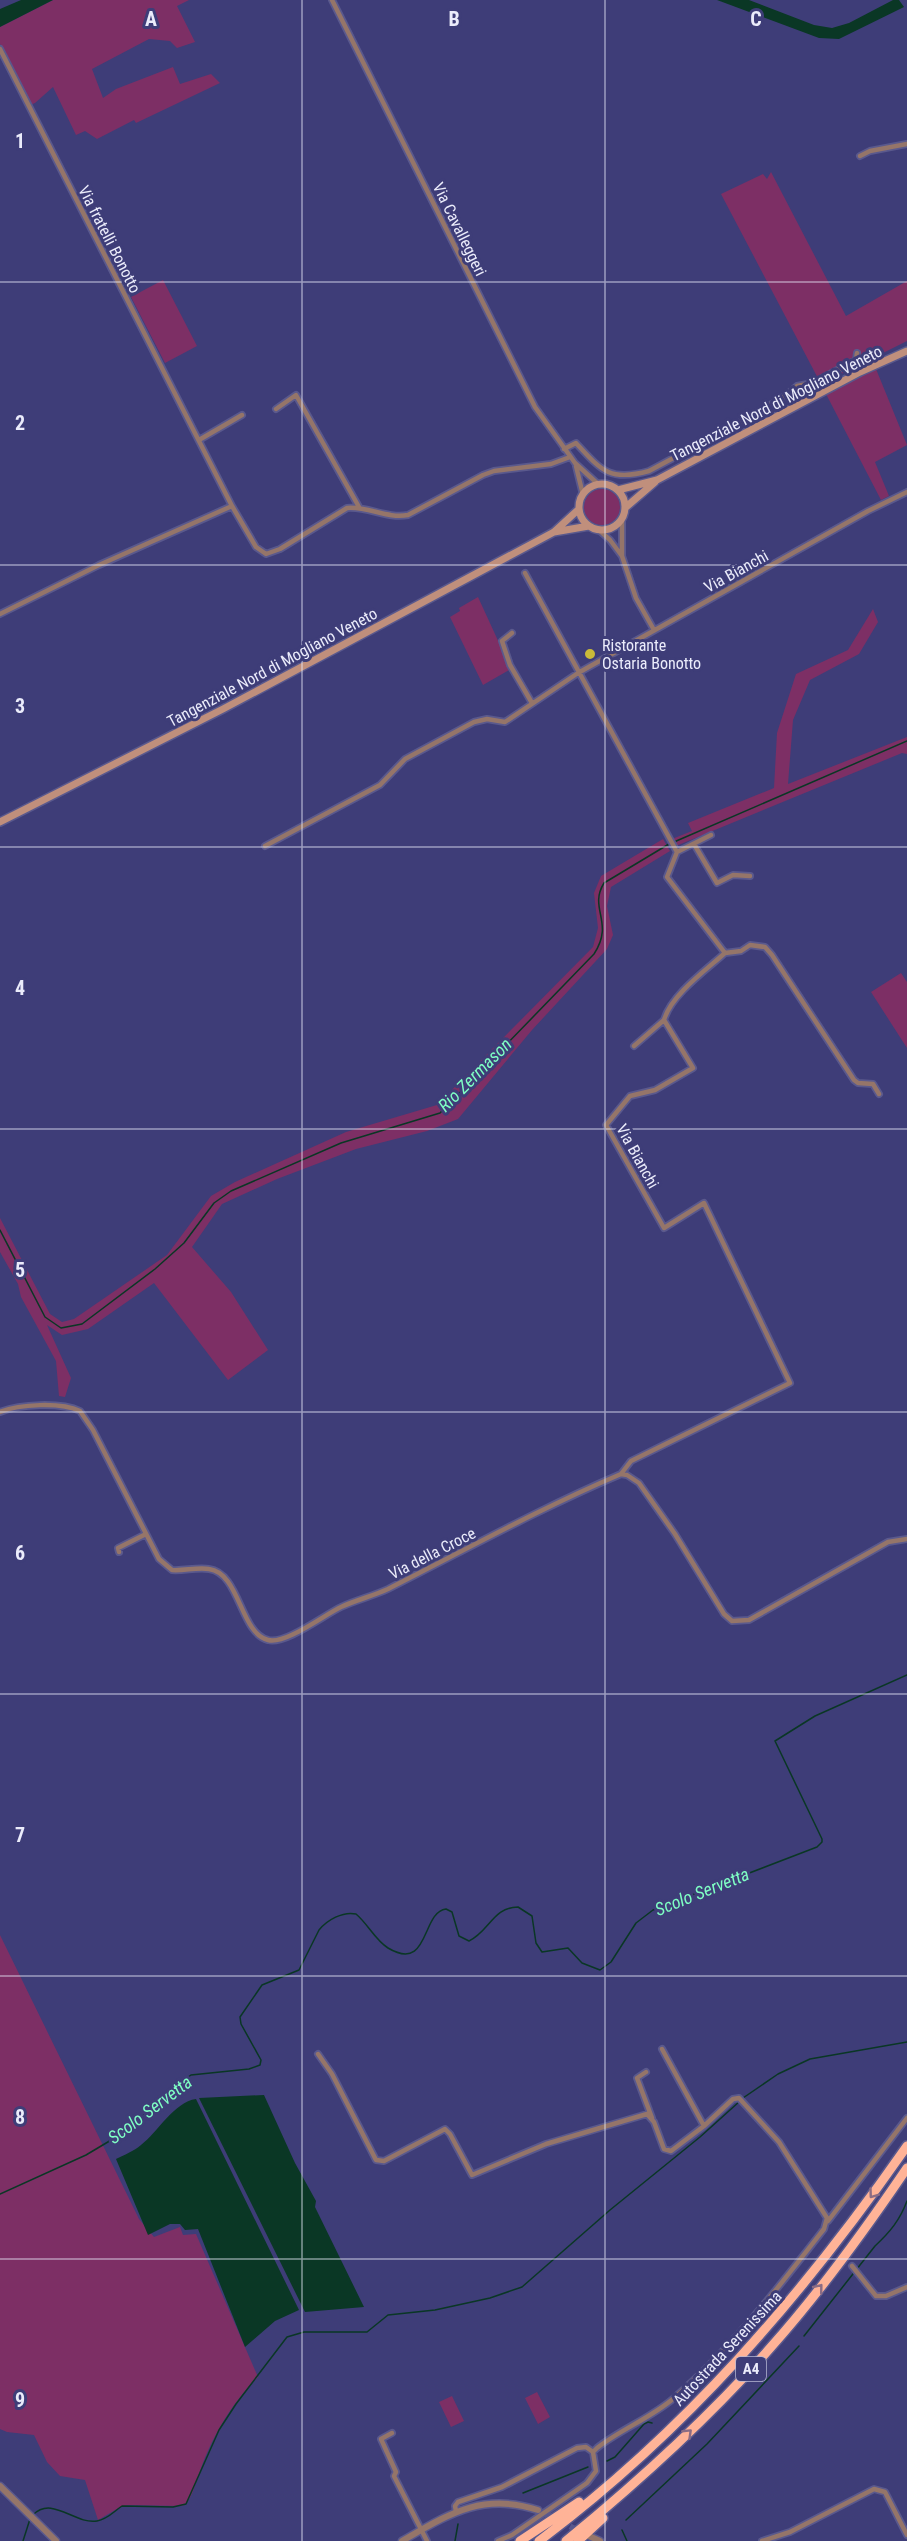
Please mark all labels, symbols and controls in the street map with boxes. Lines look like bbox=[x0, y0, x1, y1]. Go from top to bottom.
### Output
text: A bbox=[145, 7, 157, 31]
text: B bbox=[448, 7, 460, 31]
text: C bbox=[750, 7, 762, 31]
text: 1 bbox=[15, 129, 25, 153]
street label: Via Cavalleggeri bbox=[429, 179, 490, 279]
street label: Via fratelli Bonotto bbox=[74, 182, 145, 296]
street label: Tangenziale Nord di Mogliano Veneto bbox=[667, 342, 885, 465]
text: 2 bbox=[15, 411, 25, 435]
street label: Via Bianchi bbox=[701, 546, 772, 597]
street label: Tangenziale Nord di Mogliano Veneto bbox=[164, 604, 381, 731]
place label: Ristorante Ostaria Bonotto bbox=[602, 636, 701, 673]
marker: Ristorante Ostaria Bonotto bbox=[583, 647, 597, 661]
text: 3 bbox=[15, 694, 25, 718]
text: 4 bbox=[15, 976, 25, 1000]
water label: Rio Zermason bbox=[434, 1034, 516, 1116]
street label: Via Bianchi bbox=[612, 1121, 663, 1192]
text: 5 bbox=[15, 1258, 25, 1282]
street label: Via della Croce bbox=[386, 1523, 479, 1583]
text: 6 bbox=[15, 1541, 25, 1565]
text: 7 bbox=[15, 1823, 25, 1847]
water label: Scolo Servetta bbox=[652, 1863, 752, 1920]
water label: Scolo Servetta bbox=[104, 2071, 196, 2148]
text: 8 bbox=[15, 2105, 25, 2129]
one-way arrow bbox=[869, 2188, 880, 2199]
one-way arrow bbox=[811, 2284, 822, 2295]
street label: Autostrada Serenissima bbox=[669, 2287, 786, 2410]
road number: A4 bbox=[736, 2357, 766, 2381]
text: 9 bbox=[15, 2388, 25, 2412]
one-way arrow bbox=[681, 2430, 692, 2441]

